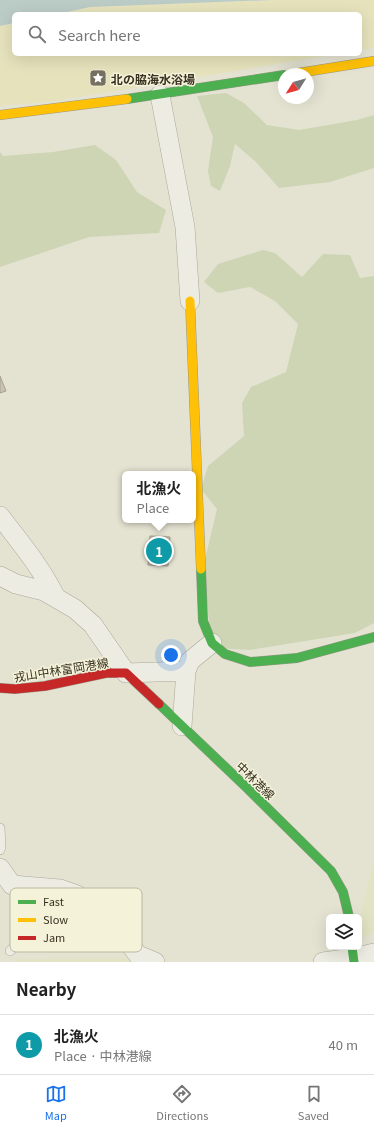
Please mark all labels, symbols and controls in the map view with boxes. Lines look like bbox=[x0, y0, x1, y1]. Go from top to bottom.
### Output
search box bbox=[12, 12, 362, 56]
icon: search bbox=[26, 23, 48, 45]
text: Search here bbox=[58, 24, 140, 45]
place icon: 北の脇海水浴場 bbox=[88, 68, 108, 88]
north arrow bbox=[278, 68, 314, 104]
place label: 北の脇海水浴場 bbox=[111, 70, 195, 87]
popup bbox=[122, 471, 196, 523]
text: 北漁火 bbox=[136, 477, 182, 498]
text: Place bbox=[136, 498, 169, 517]
pin: 1 bbox=[146, 536, 172, 566]
your location bbox=[161, 645, 181, 665]
street label: 戎山中林富岡港線 bbox=[12, 653, 110, 685]
street label: 中林港線 bbox=[233, 757, 279, 803]
legend bbox=[10, 888, 142, 952]
text: Fast bbox=[43, 893, 64, 909]
text: Slow bbox=[43, 911, 68, 927]
map controls bbox=[326, 914, 362, 950]
button: layers bbox=[326, 914, 362, 950]
text: Jam bbox=[43, 929, 65, 945]
text: Nearby bbox=[16, 976, 76, 1001]
text: 北漁火 bbox=[54, 1025, 99, 1046]
text: 1 bbox=[25, 1035, 33, 1054]
text: 40 m bbox=[329, 1035, 358, 1054]
text: Place · 中林港線 bbox=[54, 1046, 152, 1065]
tab: Map bbox=[45, 1083, 67, 1123]
tab: Directions bbox=[156, 1083, 208, 1123]
tab: Saved bbox=[298, 1083, 329, 1123]

